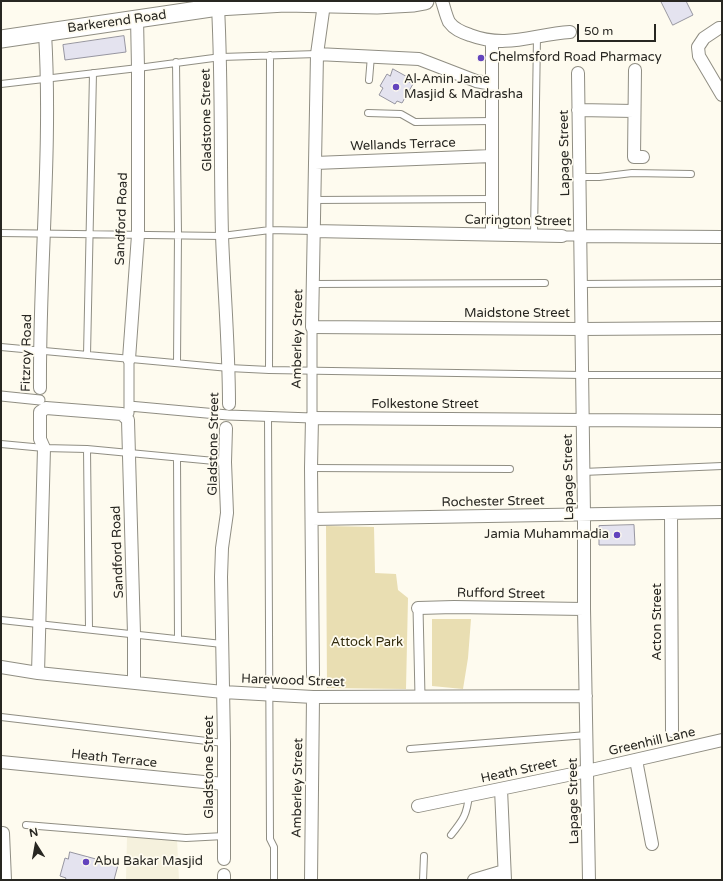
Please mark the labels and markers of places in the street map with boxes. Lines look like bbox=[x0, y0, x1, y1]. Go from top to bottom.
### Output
place label: Chelmsford Road Pharmacy bbox=[489, 50, 662, 66]
marker: Chelmsford Road Pharmacy bbox=[476, 53, 486, 63]
place label: Al-Amin Jame Masjid & Madrasha bbox=[404, 72, 523, 103]
marker: Al-Amin Jame Masjid & Madrasha bbox=[391, 82, 401, 92]
place label: Jamia Muhammadia bbox=[484, 527, 609, 543]
marker: Jamia Muhammadia bbox=[612, 530, 622, 540]
place label: Abu Bakar Masjid bbox=[94, 854, 203, 870]
marker: Abu Bakar Masjid bbox=[81, 857, 91, 867]

